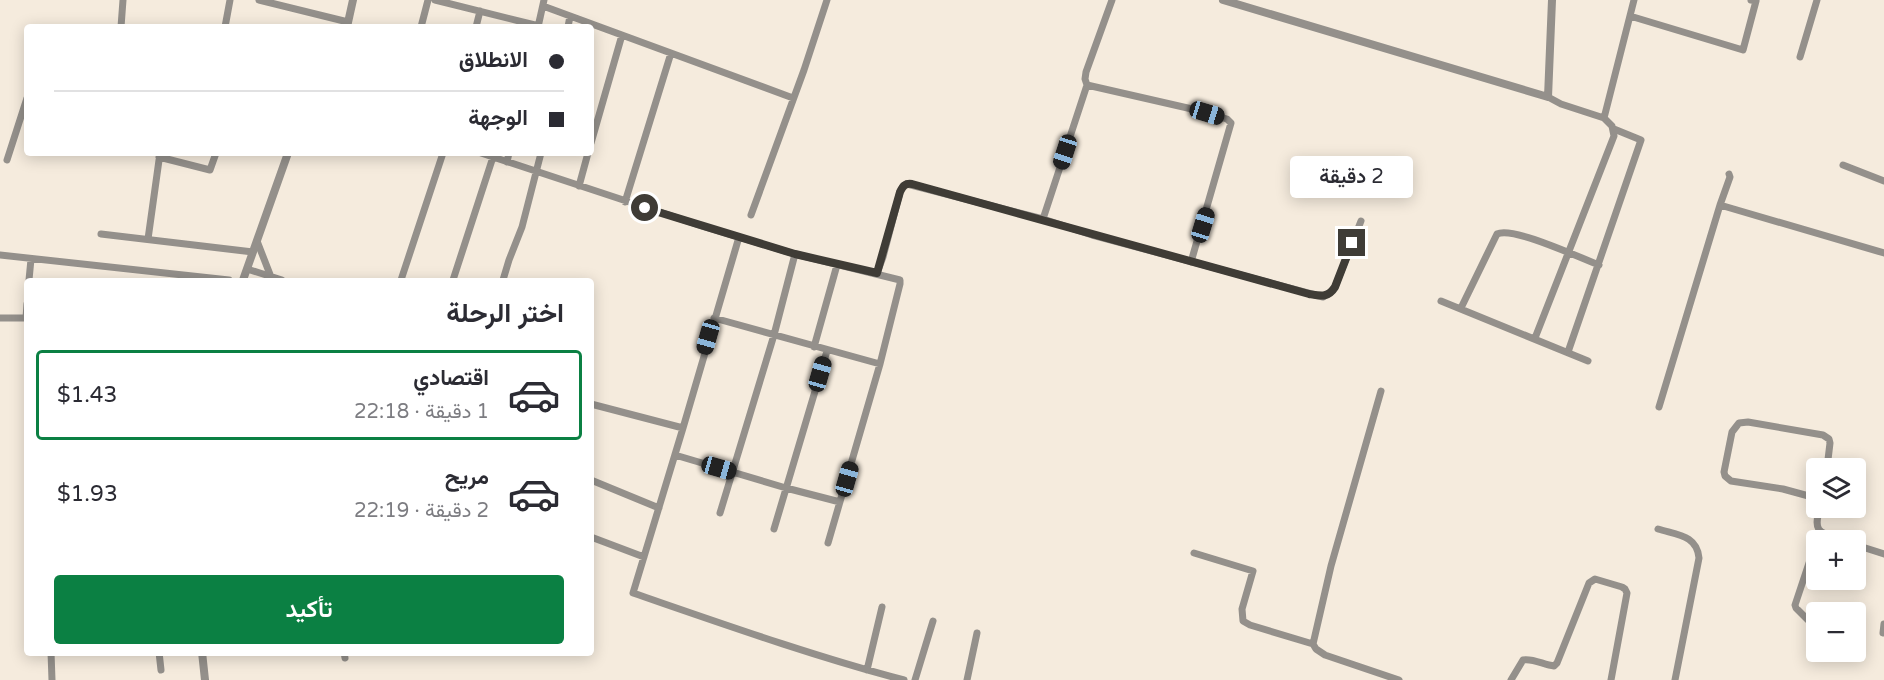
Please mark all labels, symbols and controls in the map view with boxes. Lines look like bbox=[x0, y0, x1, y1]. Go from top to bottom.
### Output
text: الانطلاق bbox=[459, 47, 528, 73]
car bbox=[1187, 99, 1227, 127]
text: الوجهة bbox=[468, 105, 528, 131]
car bbox=[1051, 132, 1079, 172]
callout: 2 دقيقة bbox=[1290, 156, 1414, 198]
text: 2 دقيقة bbox=[1319, 165, 1384, 189]
route start bbox=[631, 194, 658, 221]
car bbox=[1189, 205, 1217, 245]
route end bbox=[1338, 229, 1365, 256]
text: اختر الرحلة bbox=[446, 297, 564, 330]
car bbox=[694, 317, 722, 357]
car bbox=[806, 354, 834, 394]
text: اقتصادي bbox=[413, 365, 489, 391]
icon: car bbox=[507, 368, 561, 422]
text: $1.43 bbox=[57, 382, 117, 408]
text: 1 دقيقة · 22:18 bbox=[354, 400, 489, 424]
car bbox=[699, 454, 739, 482]
map controls bbox=[1806, 458, 1866, 662]
button: layers bbox=[1806, 458, 1866, 518]
car bbox=[833, 459, 861, 499]
text: مريح bbox=[445, 464, 489, 490]
icon: car bbox=[507, 467, 561, 521]
text: $1.93 bbox=[57, 481, 118, 507]
text: 2 دقيقة · 22:19 bbox=[354, 499, 489, 523]
button: + bbox=[1806, 530, 1866, 590]
button: تأكيد bbox=[54, 575, 564, 644]
button: − bbox=[1806, 602, 1866, 662]

